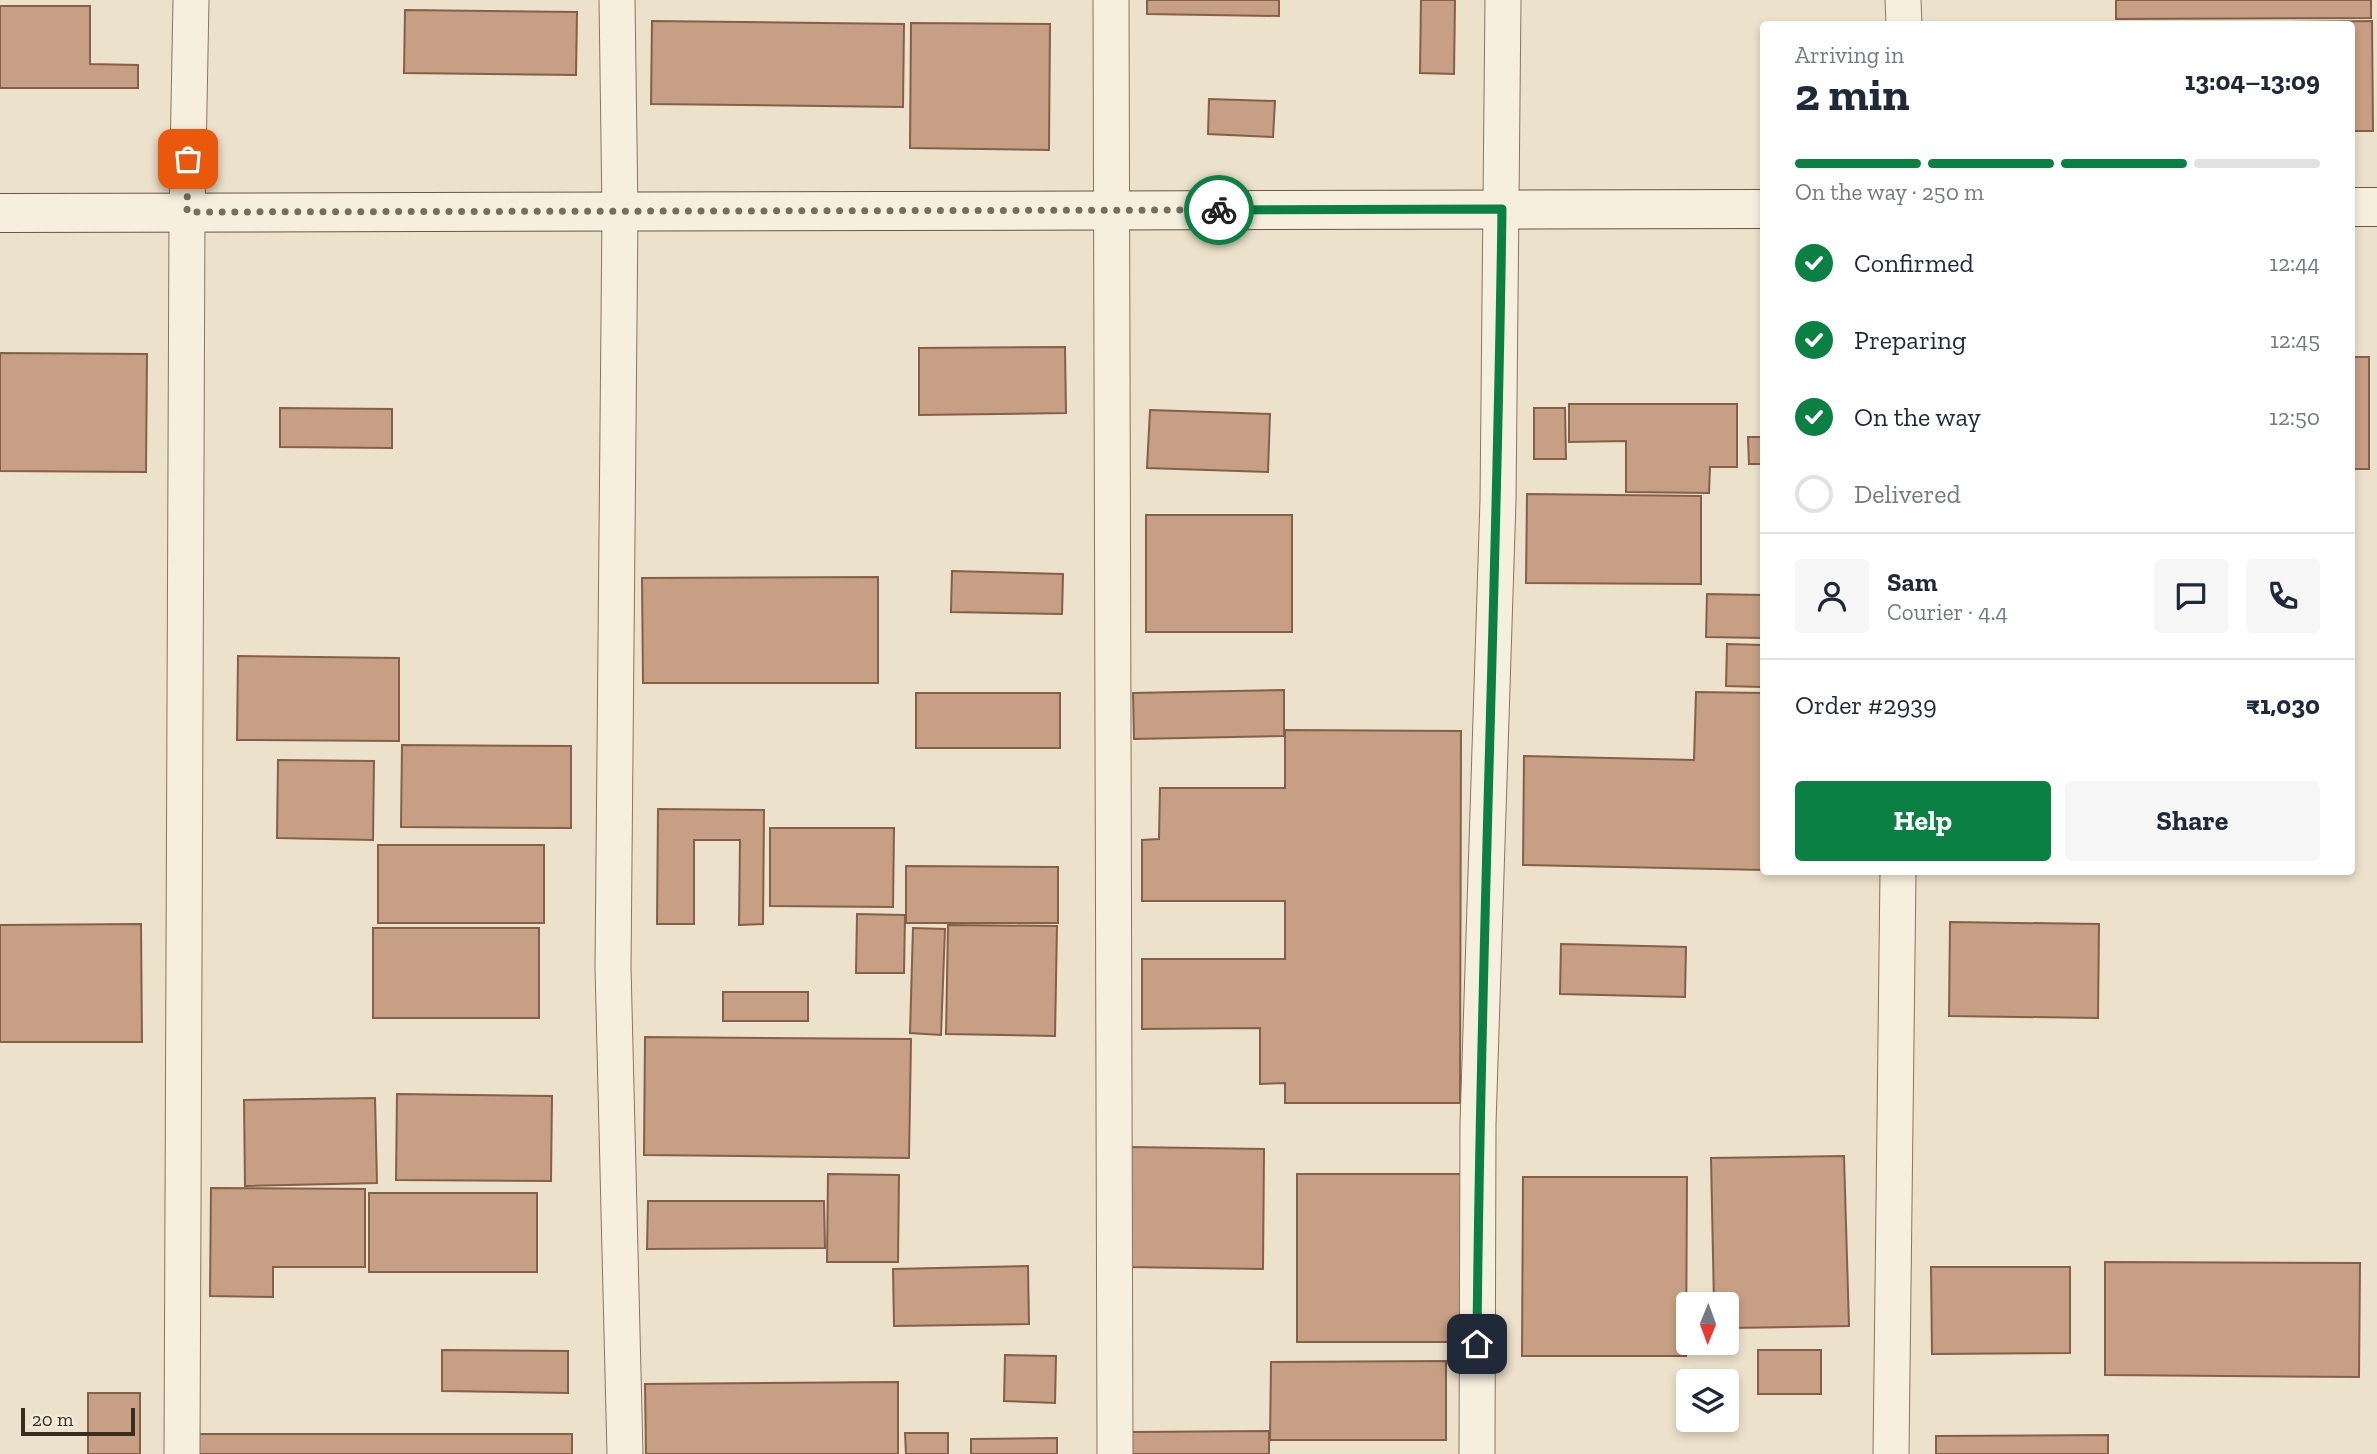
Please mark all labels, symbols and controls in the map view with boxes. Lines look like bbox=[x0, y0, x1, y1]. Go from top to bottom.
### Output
text: Arriving in bbox=[1795, 41, 1904, 69]
text: 13:04–13:09 bbox=[2185, 65, 2320, 97]
text: 2 min bbox=[1795, 67, 1910, 122]
pin bbox=[158, 129, 218, 189]
icon: bag bbox=[169, 140, 207, 178]
courier bbox=[1184, 175, 1254, 245]
text: On the way · 250 m bbox=[1795, 178, 1984, 206]
icon: bike bbox=[1200, 191, 1238, 229]
icon: check bbox=[1795, 244, 1833, 282]
text: Confirmed bbox=[1854, 247, 1974, 279]
text: 12:44 bbox=[2269, 249, 2320, 277]
icon: check bbox=[1795, 321, 1833, 359]
text: Preparing bbox=[1854, 324, 1966, 356]
text: 12:45 bbox=[2270, 326, 2320, 354]
icon: check bbox=[1795, 398, 1833, 436]
text: On the way bbox=[1854, 401, 1981, 433]
text: 12:50 bbox=[2269, 403, 2320, 431]
text: Delivered bbox=[1854, 478, 1961, 510]
button: person bbox=[1795, 559, 1869, 633]
button: chat bbox=[2154, 559, 2228, 633]
button: phone bbox=[2246, 559, 2320, 633]
text: Sam bbox=[1887, 566, 1937, 598]
text: Courier · 4.4 bbox=[1887, 598, 2008, 626]
text: Order #2939 bbox=[1795, 689, 1937, 721]
text: ₹1,030 bbox=[2246, 689, 2320, 721]
button: Help bbox=[1795, 781, 2051, 861]
button: Share bbox=[2065, 781, 2320, 861]
north arrow bbox=[1676, 1292, 1740, 1354]
map controls bbox=[1676, 1292, 1739, 1432]
pin bbox=[1447, 1314, 1507, 1374]
icon: home bbox=[1458, 1325, 1496, 1363]
button: layers bbox=[1676, 1369, 1739, 1432]
scale bar bbox=[21, 1405, 135, 1437]
text: 20 m bbox=[32, 1408, 73, 1431]

